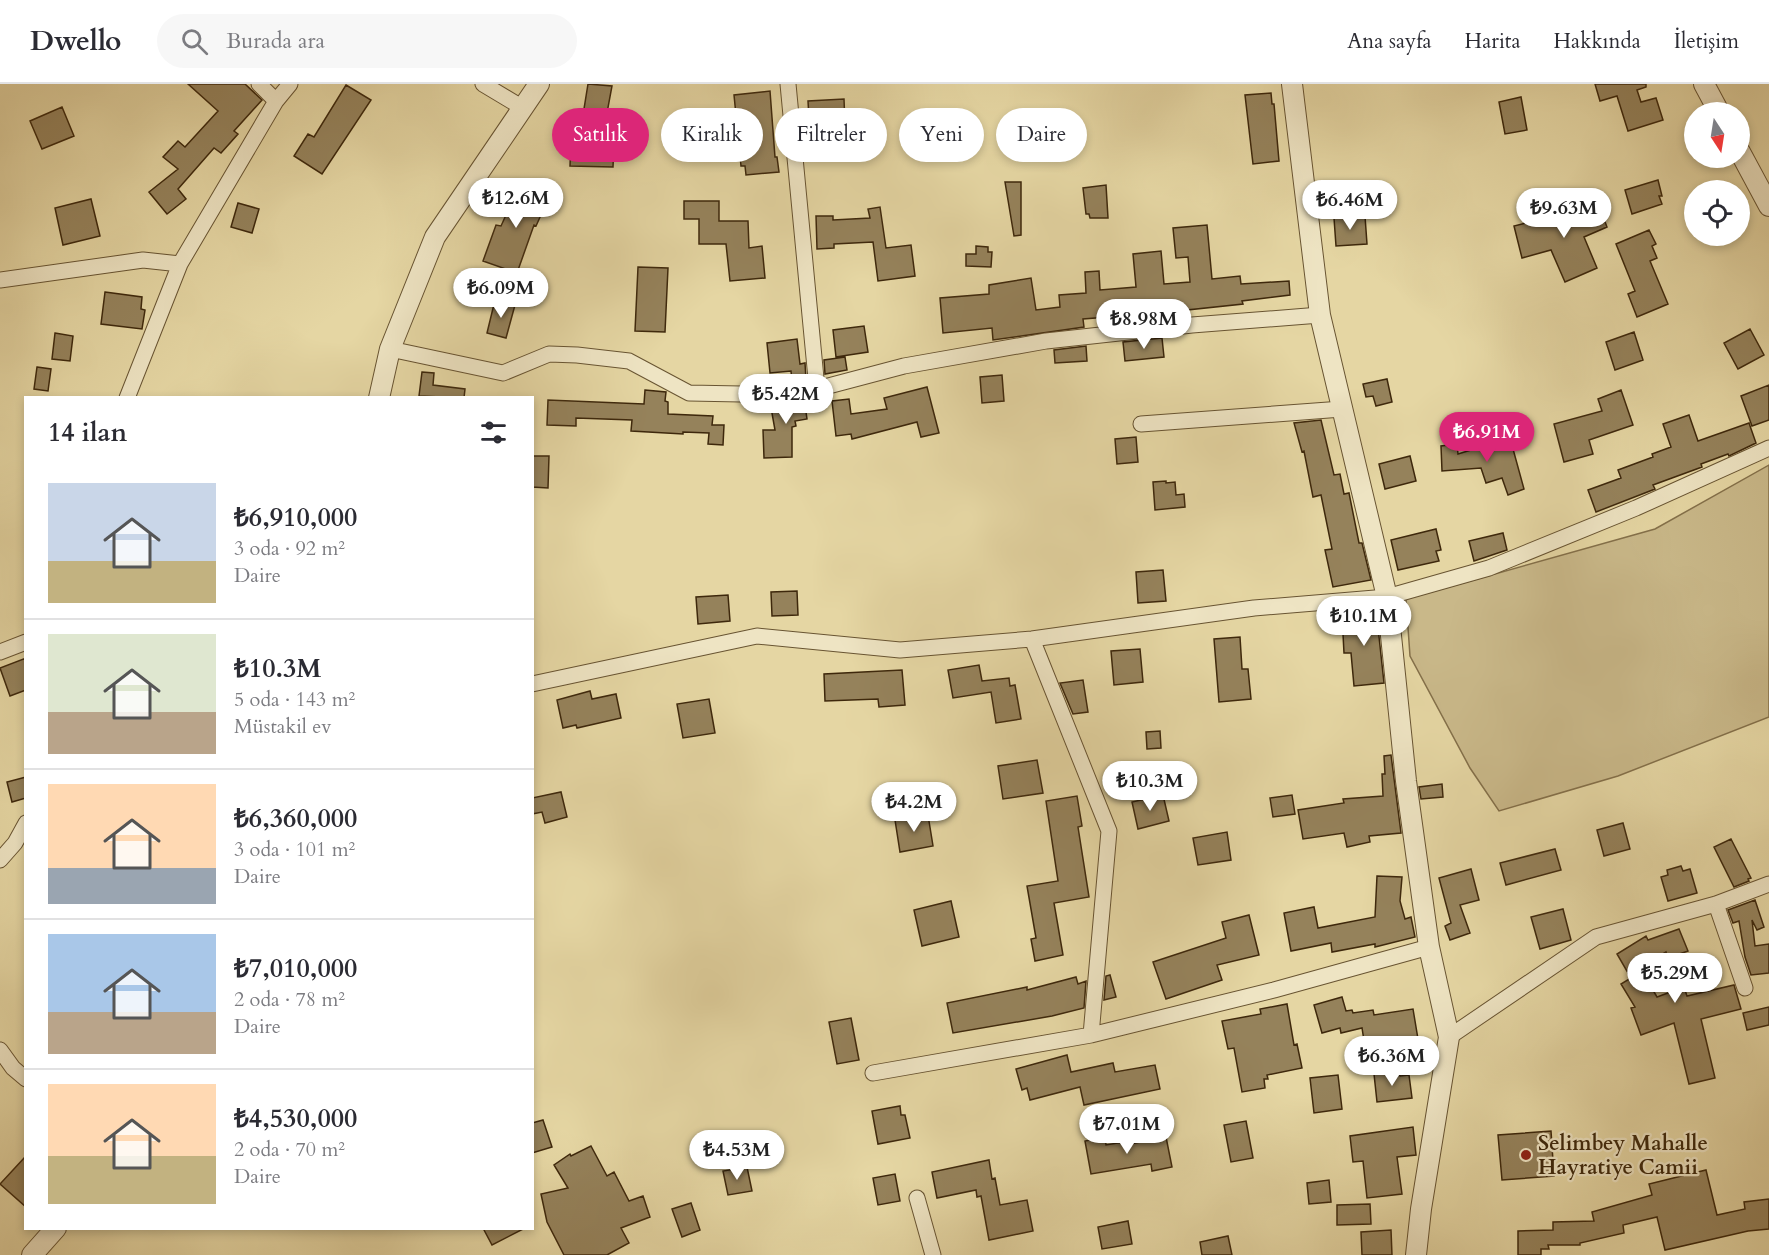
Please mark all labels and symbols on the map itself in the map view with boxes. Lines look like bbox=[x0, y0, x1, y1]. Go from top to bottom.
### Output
north arrow bbox=[1684, 102, 1750, 168]
pin: ₺12.6M bbox=[467, 178, 565, 229]
pin: ₺6.46M bbox=[1301, 180, 1399, 231]
pin: ₺9.63M bbox=[1515, 188, 1613, 239]
pin: ₺6.09M bbox=[452, 268, 550, 319]
pin: ₺8.98M bbox=[1095, 299, 1193, 350]
pin: ₺5.42M bbox=[737, 374, 835, 425]
pin: ₺6.91M bbox=[1438, 412, 1536, 463]
pin: ₺10.1M bbox=[1315, 596, 1413, 647]
pin: ₺10.3M bbox=[1101, 761, 1199, 812]
pin: ₺4.2M bbox=[872, 782, 956, 833]
pin: ₺5.29M bbox=[1626, 953, 1724, 1004]
pin: ₺6.36M bbox=[1343, 1036, 1441, 1087]
pin: ₺7.01M bbox=[1078, 1104, 1176, 1155]
place label: Selimbey Mahalle Hayratiye Camii bbox=[1538, 1129, 1708, 1182]
pin: ₺4.53M bbox=[688, 1130, 786, 1181]
marker: Selimbey Mahalle Hayratiye Camii bbox=[1519, 1148, 1533, 1162]

